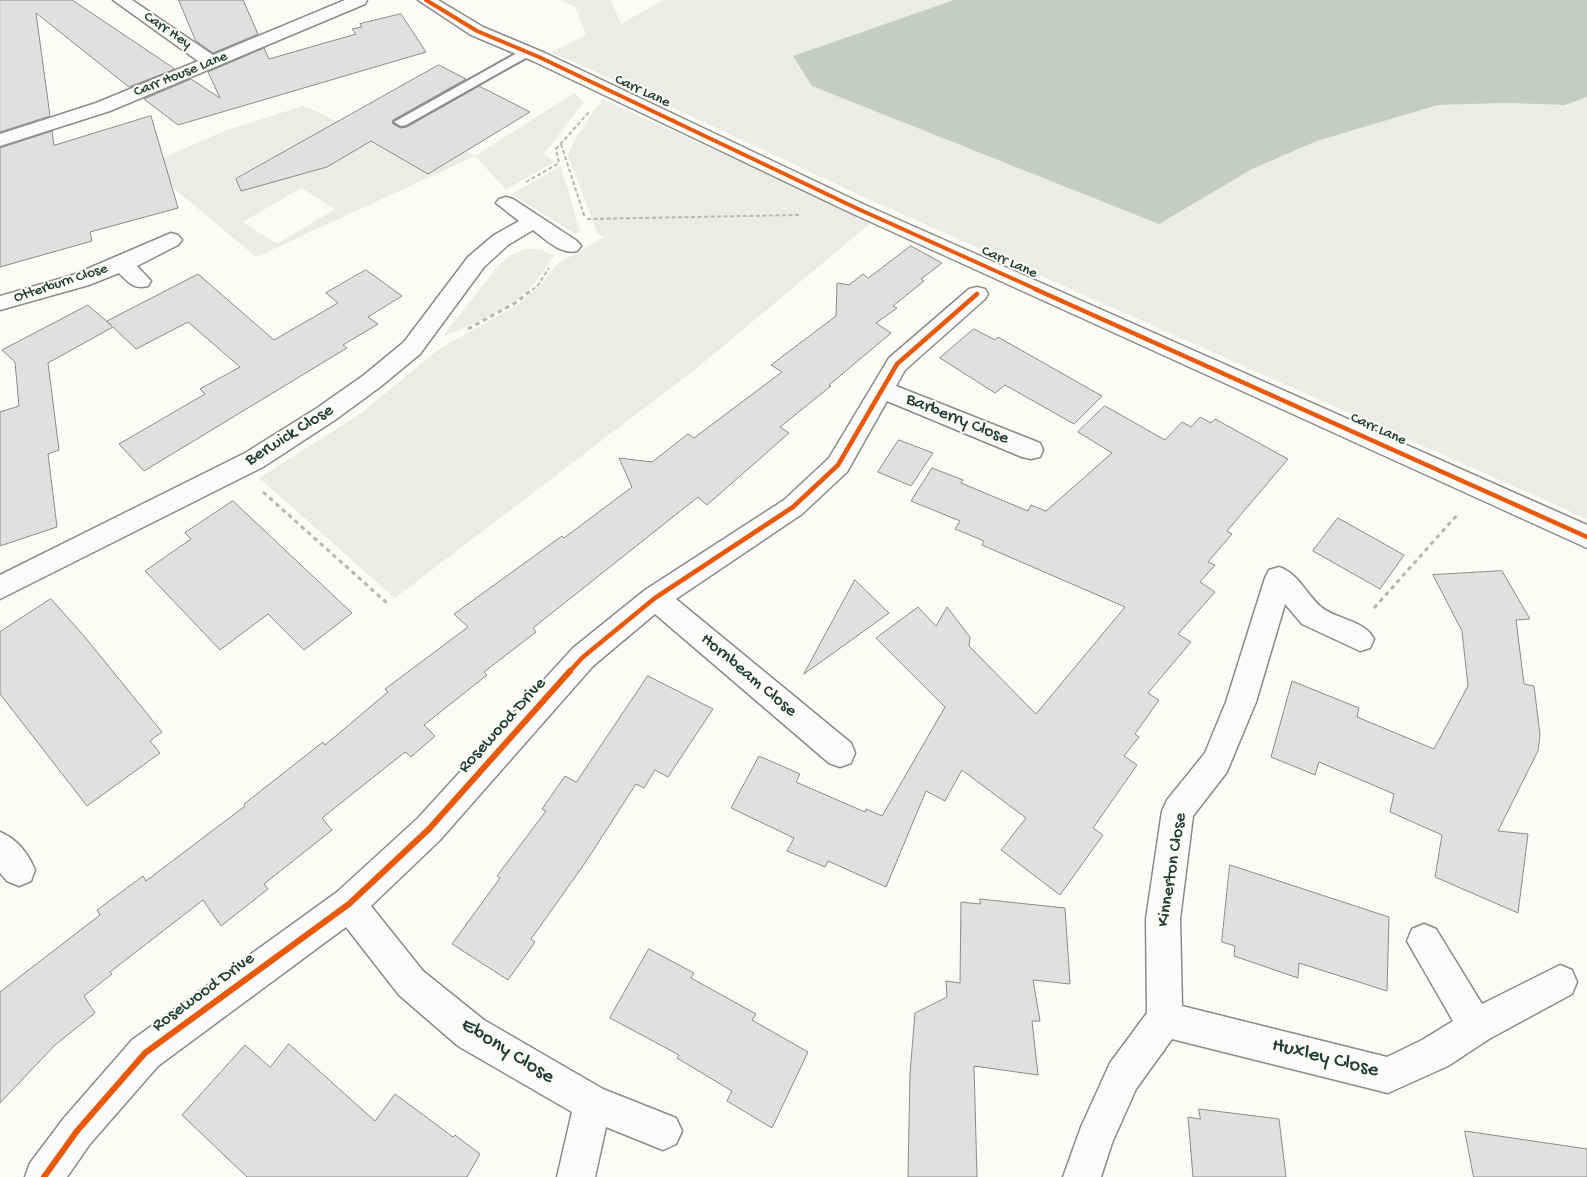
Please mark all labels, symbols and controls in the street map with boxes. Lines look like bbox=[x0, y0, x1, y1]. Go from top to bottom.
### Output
street label: Carr Hey bbox=[139, 8, 195, 54]
street label: Carr House Lane bbox=[131, 48, 231, 102]
street label: Carr Lane bbox=[611, 71, 673, 113]
street label: Carr Lane bbox=[978, 243, 1040, 283]
street label: Otterburn Close bbox=[12, 260, 110, 308]
street label: Barberry Close bbox=[902, 390, 1012, 450]
street label: Berwick Close bbox=[242, 400, 338, 472]
street label: Carr Lane bbox=[1347, 410, 1409, 450]
street label: Hornbeam Close bbox=[695, 629, 801, 723]
street label: Rosewood Drive bbox=[454, 674, 552, 778]
street label: Kinnerton Close bbox=[1153, 811, 1193, 929]
street label: Rosewood Drive bbox=[149, 949, 259, 1037]
street label: Ebony Close bbox=[455, 1013, 559, 1091]
street label: Huxley Close bbox=[1269, 1034, 1381, 1084]

